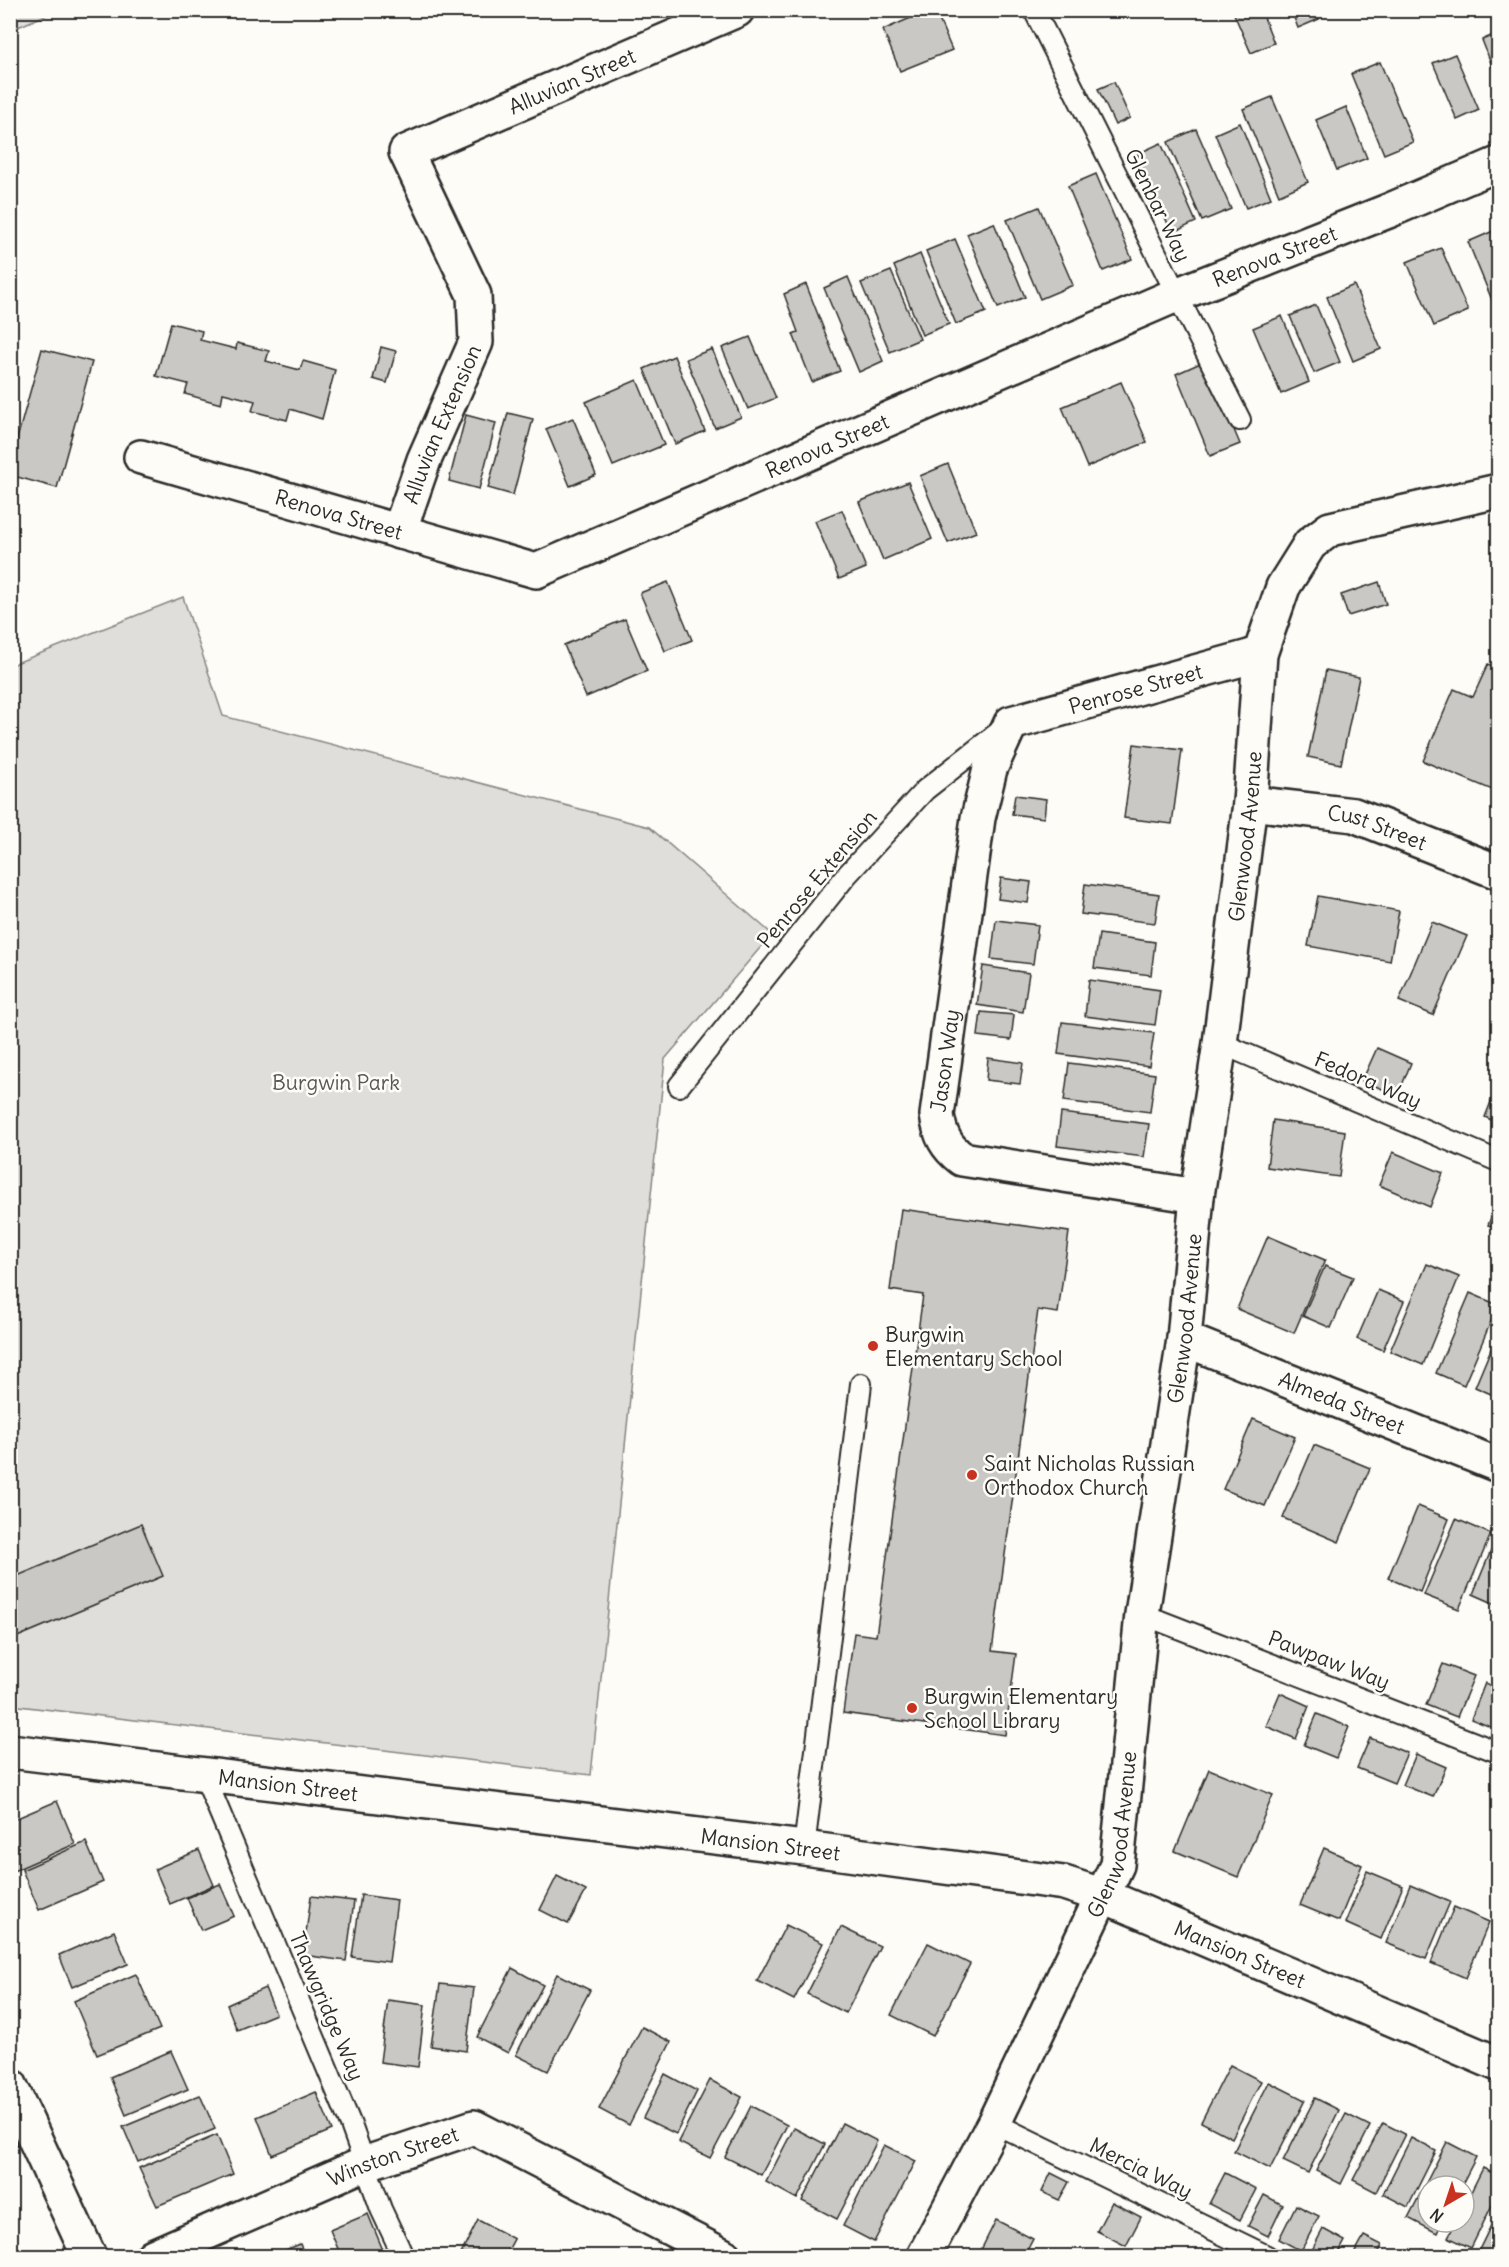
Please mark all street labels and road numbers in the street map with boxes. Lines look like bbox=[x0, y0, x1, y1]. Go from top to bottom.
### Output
street label: Alluvian Street bbox=[504, 42, 639, 120]
street label: Glenbar Way bbox=[1119, 144, 1197, 266]
street label: Renova Street bbox=[1208, 219, 1341, 293]
street label: Alluvian Extension bbox=[396, 340, 487, 507]
street label: Renova Street bbox=[761, 407, 893, 484]
street label: Renova Street bbox=[272, 483, 406, 545]
street label: Penrose Street bbox=[1066, 657, 1205, 720]
street label: Glenwood Avenue bbox=[1222, 750, 1267, 923]
street label: Cust Street bbox=[1326, 799, 1431, 856]
street label: Penrose Extension bbox=[751, 804, 883, 954]
street label: Jason Way bbox=[924, 1007, 965, 1114]
street label: Fedora Way bbox=[1310, 1045, 1426, 1115]
street label: Glenwood Avenue bbox=[1161, 1232, 1207, 1405]
street label: Almeda Street bbox=[1275, 1365, 1409, 1440]
street label: Pawpaw Way bbox=[1264, 1624, 1394, 1696]
street label: Glenwood Avenue bbox=[1080, 1750, 1142, 1922]
street label: Mansion Street bbox=[217, 1763, 359, 1807]
street label: Mansion Street bbox=[699, 1822, 842, 1866]
street label: Mansion Street bbox=[1170, 1914, 1310, 1994]
street label: Thawgridge Way bbox=[283, 1927, 371, 2085]
street label: Winston Street bbox=[323, 2120, 462, 2192]
street label: Mercia Way bbox=[1085, 2131, 1197, 2205]

